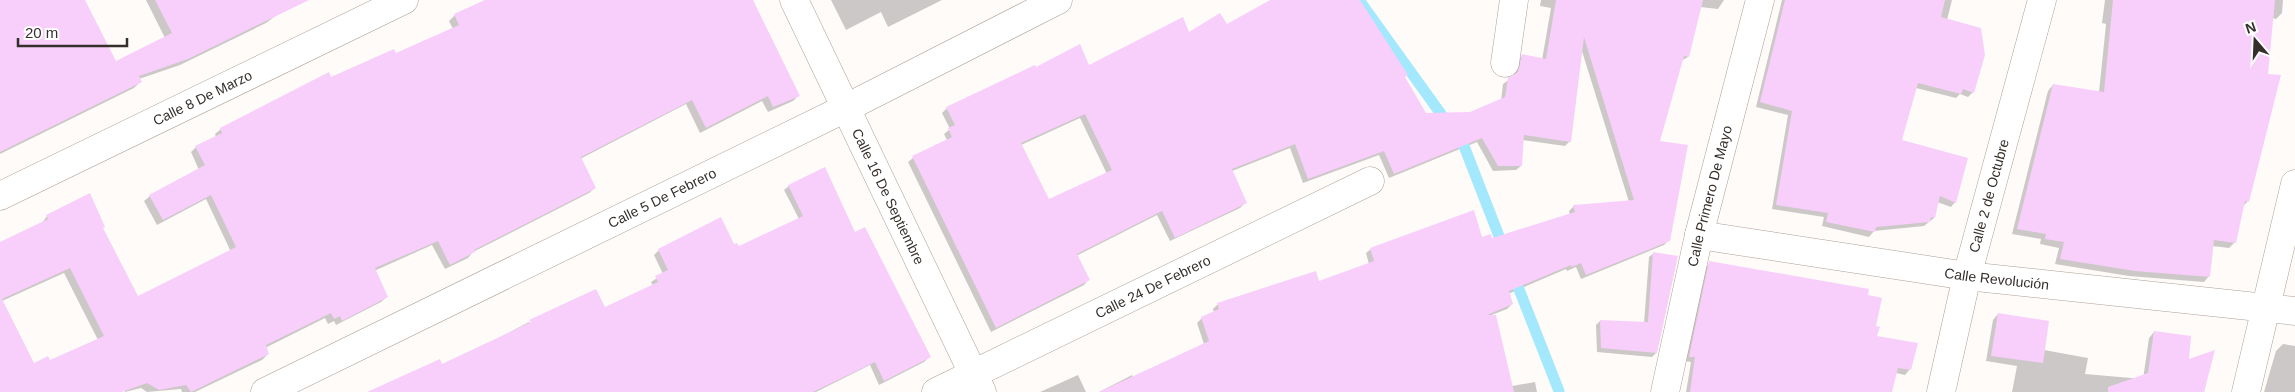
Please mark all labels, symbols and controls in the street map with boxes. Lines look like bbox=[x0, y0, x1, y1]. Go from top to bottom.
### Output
scale bar bbox=[18, 15, 126, 47]
north arrow bbox=[2230, 15, 2280, 65]
text: N bbox=[2243, 18, 2258, 37]
text: 20 m bbox=[25, 24, 58, 41]
street label: Calle 8 De Marzo bbox=[150, 67, 255, 129]
street label: Calle Primero De Mayo bbox=[1684, 124, 1735, 268]
street label: Calle 16 De Septiembre bbox=[849, 126, 928, 267]
street label: Calle 2 de Octubre bbox=[1966, 137, 2012, 254]
street label: Calle 5 De Febrero bbox=[605, 165, 719, 231]
street label: Calle 24 De Febrero bbox=[1092, 252, 1213, 321]
street label: Calle Revolución bbox=[1943, 265, 2050, 293]

